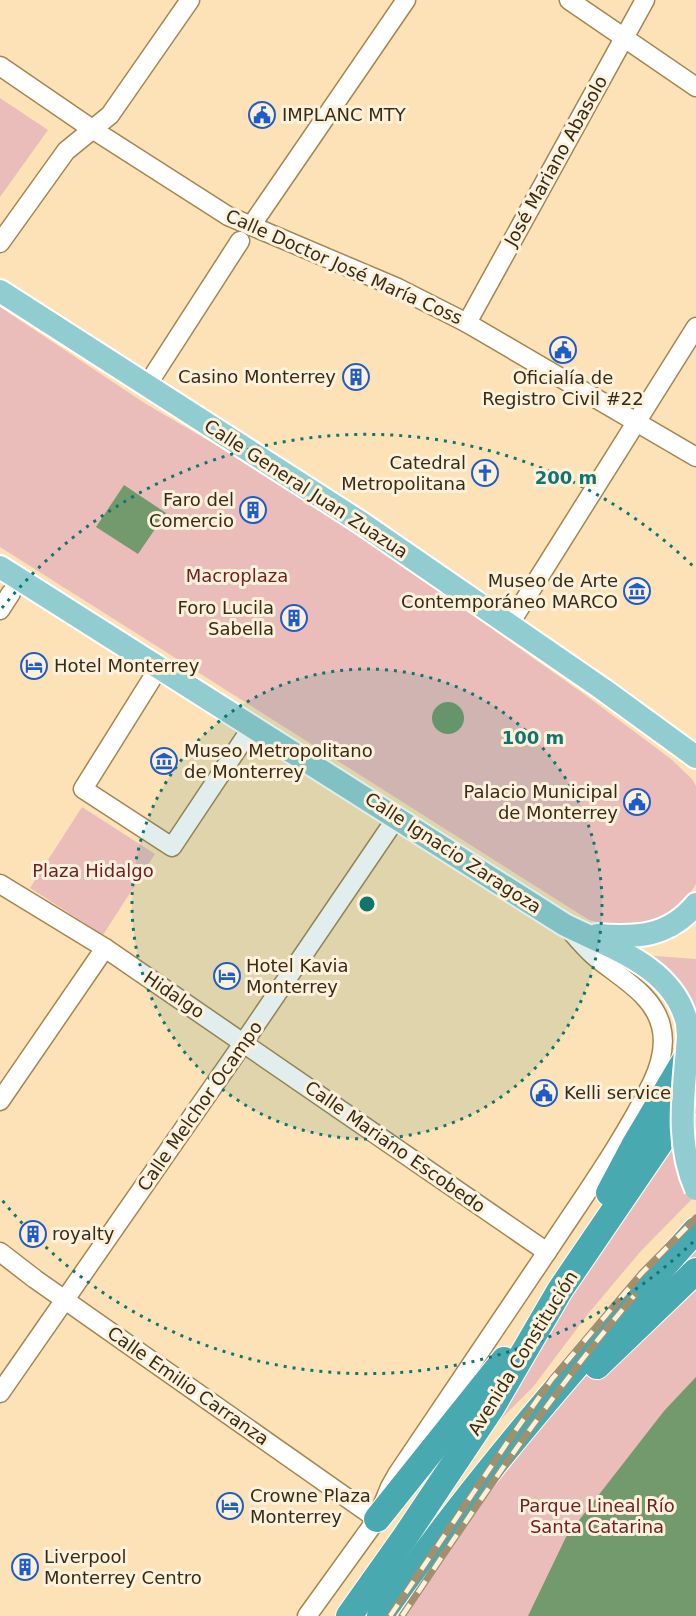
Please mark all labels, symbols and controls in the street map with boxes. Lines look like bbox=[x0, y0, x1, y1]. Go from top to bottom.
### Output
street label: José Mariano Abasolo bbox=[499, 72, 611, 251]
public building icon: IMPLANC MTY bbox=[247, 100, 277, 130]
place label: IMPLANC MTY bbox=[282, 104, 407, 125]
street label: Calle Doctor José María Coss bbox=[223, 205, 466, 328]
public building icon: Oficialía de Registro Civil #22 bbox=[548, 335, 578, 365]
building icon: Casino Monterrey bbox=[341, 362, 371, 392]
place label: Casino Monterrey bbox=[178, 366, 336, 387]
place label: Oficialía de Registro Civil #22 bbox=[482, 367, 644, 409]
street label: Calle General Juan Zuazua bbox=[201, 415, 412, 562]
place label: Catedral Metropolitana bbox=[341, 452, 466, 494]
church icon: Catedral Metropolitana bbox=[470, 458, 500, 488]
text: 200 m bbox=[535, 467, 597, 488]
place label: Faro del Comercio bbox=[149, 489, 234, 531]
building icon: Faro del Comercio bbox=[238, 495, 268, 525]
park label: Macroplaza bbox=[186, 565, 288, 586]
place label: Museo de Arte Contemporáneo MARCO bbox=[401, 570, 618, 612]
museum icon: Museo de Arte Contemporáneo MARCO bbox=[622, 576, 652, 606]
place label: Foro Lucila Sabella bbox=[177, 597, 274, 639]
building icon: Foro Lucila Sabella bbox=[279, 603, 309, 633]
hotel icon: Hotel Monterrey bbox=[19, 651, 49, 681]
place label: Hotel Monterrey bbox=[54, 655, 200, 676]
text: 100 m bbox=[502, 727, 564, 748]
place label: Museo Metropolitano de Monterrey bbox=[184, 740, 373, 782]
museum icon: Museo Metropolitano de Monterrey bbox=[149, 746, 179, 776]
place label: Palacio Municipal de Monterrey bbox=[464, 781, 618, 823]
public building icon: Palacio Municipal de Monterrey bbox=[622, 787, 652, 817]
street label: Calle Ignacio Zaragoza bbox=[361, 788, 545, 917]
park label: Plaza Hidalgo bbox=[32, 860, 154, 881]
centre of rings bbox=[357, 894, 377, 914]
place label: Hotel Kavia Monterrey bbox=[246, 955, 349, 997]
hotel icon: Hotel Kavia Monterrey bbox=[212, 961, 242, 991]
street label: Hidalgo bbox=[140, 967, 209, 1022]
street label: Calle Melchor Ocampo bbox=[133, 1017, 266, 1195]
street label: Calle Mariano Escobedo bbox=[301, 1076, 489, 1217]
public building icon: Kelli service bbox=[529, 1078, 559, 1108]
place label: Kelli service bbox=[564, 1082, 671, 1103]
building icon: royalty bbox=[18, 1219, 48, 1249]
place label: royalty bbox=[52, 1223, 115, 1244]
street label: Avenida Constitución bbox=[463, 1267, 582, 1439]
street label: Calle Emilio Carranza bbox=[104, 1322, 273, 1449]
place label: Crowne Plaza Monterrey bbox=[250, 1485, 371, 1527]
hotel icon: Crowne Plaza Monterrey bbox=[215, 1491, 245, 1521]
park label: Parque Lineal Río Santa Catarina bbox=[519, 1495, 675, 1537]
place label: Liverpool Monterrey Centro bbox=[44, 1546, 202, 1588]
building icon: Liverpool Monterrey Centro bbox=[10, 1552, 40, 1582]

